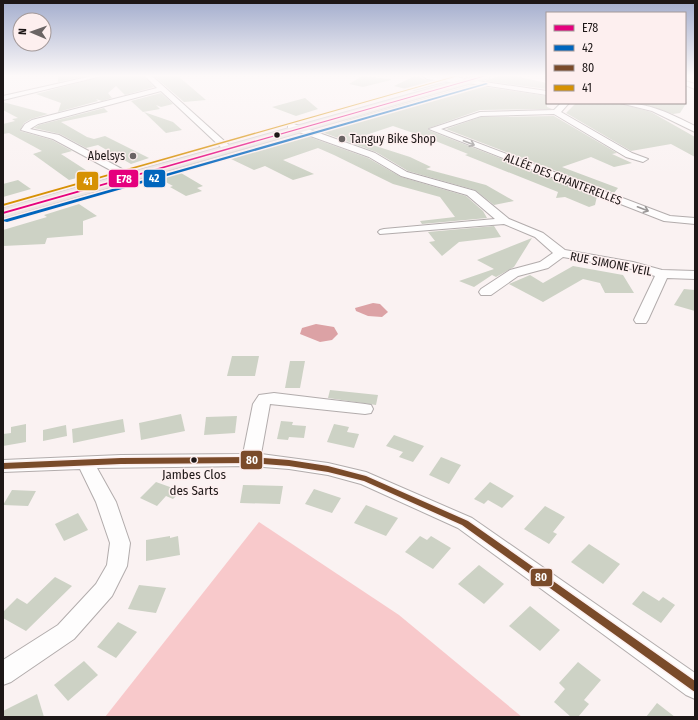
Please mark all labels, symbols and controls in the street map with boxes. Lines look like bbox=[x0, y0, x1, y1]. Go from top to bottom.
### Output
north arrow bbox=[12, 12, 52, 52]
legend bbox=[546, 12, 686, 104]
text: E78 bbox=[582, 21, 598, 35]
text: N bbox=[16, 28, 29, 35]
text: 42 bbox=[582, 41, 593, 55]
text: 80 bbox=[582, 61, 594, 75]
text: 41 bbox=[582, 81, 592, 95]
unlabelled marker bbox=[272, 130, 282, 140]
place label: Tanguy Bike Shop bbox=[350, 132, 436, 146]
marker: Tanguy Bike Shop bbox=[337, 134, 347, 144]
one-way arrow bbox=[463, 139, 475, 147]
place label: Abelsys bbox=[88, 149, 125, 163]
street label: ALLÉE DES CHANTERELLES bbox=[502, 149, 624, 208]
marker: Abelsys bbox=[128, 151, 138, 161]
line badge: E78 bbox=[108, 169, 139, 188]
line badge: 42 bbox=[143, 169, 166, 188]
line badge: 41 bbox=[76, 171, 99, 191]
text: 42 bbox=[149, 172, 159, 185]
text: E78 bbox=[116, 173, 132, 186]
text: 41 bbox=[83, 175, 93, 188]
one-way arrow bbox=[637, 206, 649, 214]
street label: RUE SIMONE VEIL bbox=[569, 249, 654, 279]
line badge: 80 bbox=[240, 450, 263, 470]
text: 80 bbox=[246, 454, 258, 467]
marker: Jambes Clos des Sarts bbox=[189, 455, 199, 465]
place label: Jambes Clos des Sarts bbox=[162, 467, 226, 498]
line badge: 80 bbox=[530, 568, 553, 587]
text: 80 bbox=[535, 571, 547, 584]

